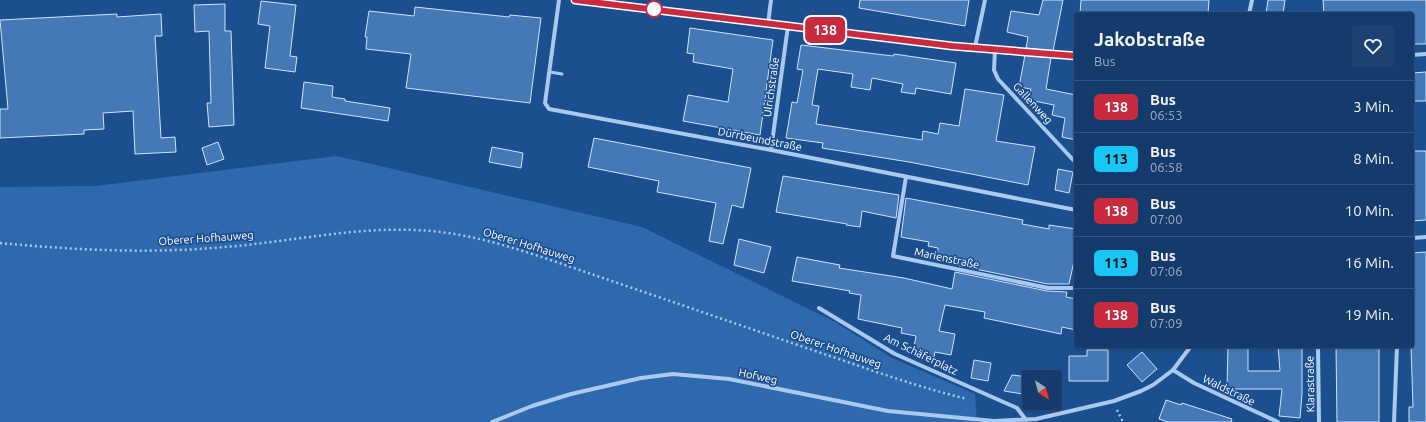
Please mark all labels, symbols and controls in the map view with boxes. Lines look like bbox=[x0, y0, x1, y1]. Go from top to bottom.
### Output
unlabelled marker bbox=[645, 0, 663, 18]
line badge: 138 bbox=[802, 17, 848, 43]
text: 138 bbox=[813, 22, 837, 38]
button: heart bbox=[1352, 25, 1394, 67]
text: Jakobstraße bbox=[1094, 28, 1205, 50]
text: Bus bbox=[1094, 54, 1115, 68]
street label: Ulrichstraße bbox=[761, 56, 781, 118]
street label: Gallenweg bbox=[1011, 80, 1055, 126]
text: Bus bbox=[1150, 91, 1176, 108]
text: 3 Min. bbox=[1353, 98, 1394, 115]
text: 138 bbox=[1104, 99, 1128, 115]
text: 06:53 bbox=[1150, 108, 1183, 122]
street label: Dürrbeundstraße bbox=[717, 125, 803, 153]
text: Bus bbox=[1150, 143, 1176, 160]
text: 8 Min. bbox=[1353, 150, 1394, 167]
text: 113 bbox=[1104, 151, 1128, 167]
text: 06:58 bbox=[1150, 160, 1183, 174]
text: Bus bbox=[1150, 195, 1176, 212]
text: 10 Min. bbox=[1345, 202, 1394, 219]
text: 138 bbox=[1104, 203, 1128, 219]
text: 07:00 bbox=[1150, 212, 1183, 226]
street label: Oberer Hofhauweg bbox=[482, 225, 576, 265]
street label: Oberer Hofhauweg bbox=[158, 229, 254, 247]
street label: Marienstraße bbox=[913, 245, 981, 271]
text: Bus bbox=[1150, 247, 1176, 264]
text: 16 Min. bbox=[1345, 254, 1394, 271]
text: 113 bbox=[1104, 255, 1128, 271]
text: 07:06 bbox=[1150, 264, 1183, 278]
text: Bus bbox=[1150, 299, 1176, 316]
text: 19 Min. bbox=[1345, 306, 1394, 323]
text: 138 bbox=[1104, 307, 1128, 323]
text: 07:09 bbox=[1150, 316, 1183, 330]
street label: Oberer Hofhauweg bbox=[789, 328, 883, 370]
street label: Am Schäferplatz bbox=[882, 331, 960, 377]
street label: Klarastraße bbox=[1304, 356, 1316, 412]
street label: Hofweg bbox=[737, 366, 779, 386]
north arrow bbox=[1022, 370, 1062, 410]
map controls bbox=[1022, 370, 1062, 410]
street label: Waldstraße bbox=[1201, 372, 1257, 408]

